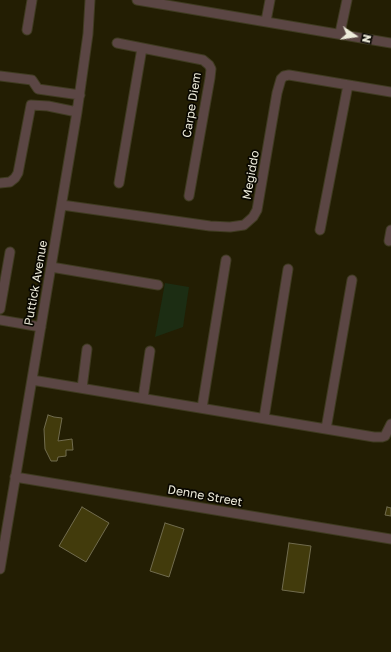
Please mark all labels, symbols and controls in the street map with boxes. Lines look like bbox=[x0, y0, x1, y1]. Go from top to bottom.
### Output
north arrow bbox=[335, 16, 375, 56]
text: N bbox=[360, 33, 374, 44]
street label: Carpe Diem bbox=[180, 71, 204, 139]
street label: Megiddo bbox=[240, 149, 262, 201]
street label: Puttick Avenue bbox=[21, 239, 51, 327]
street label: Denne Street bbox=[167, 482, 243, 510]

